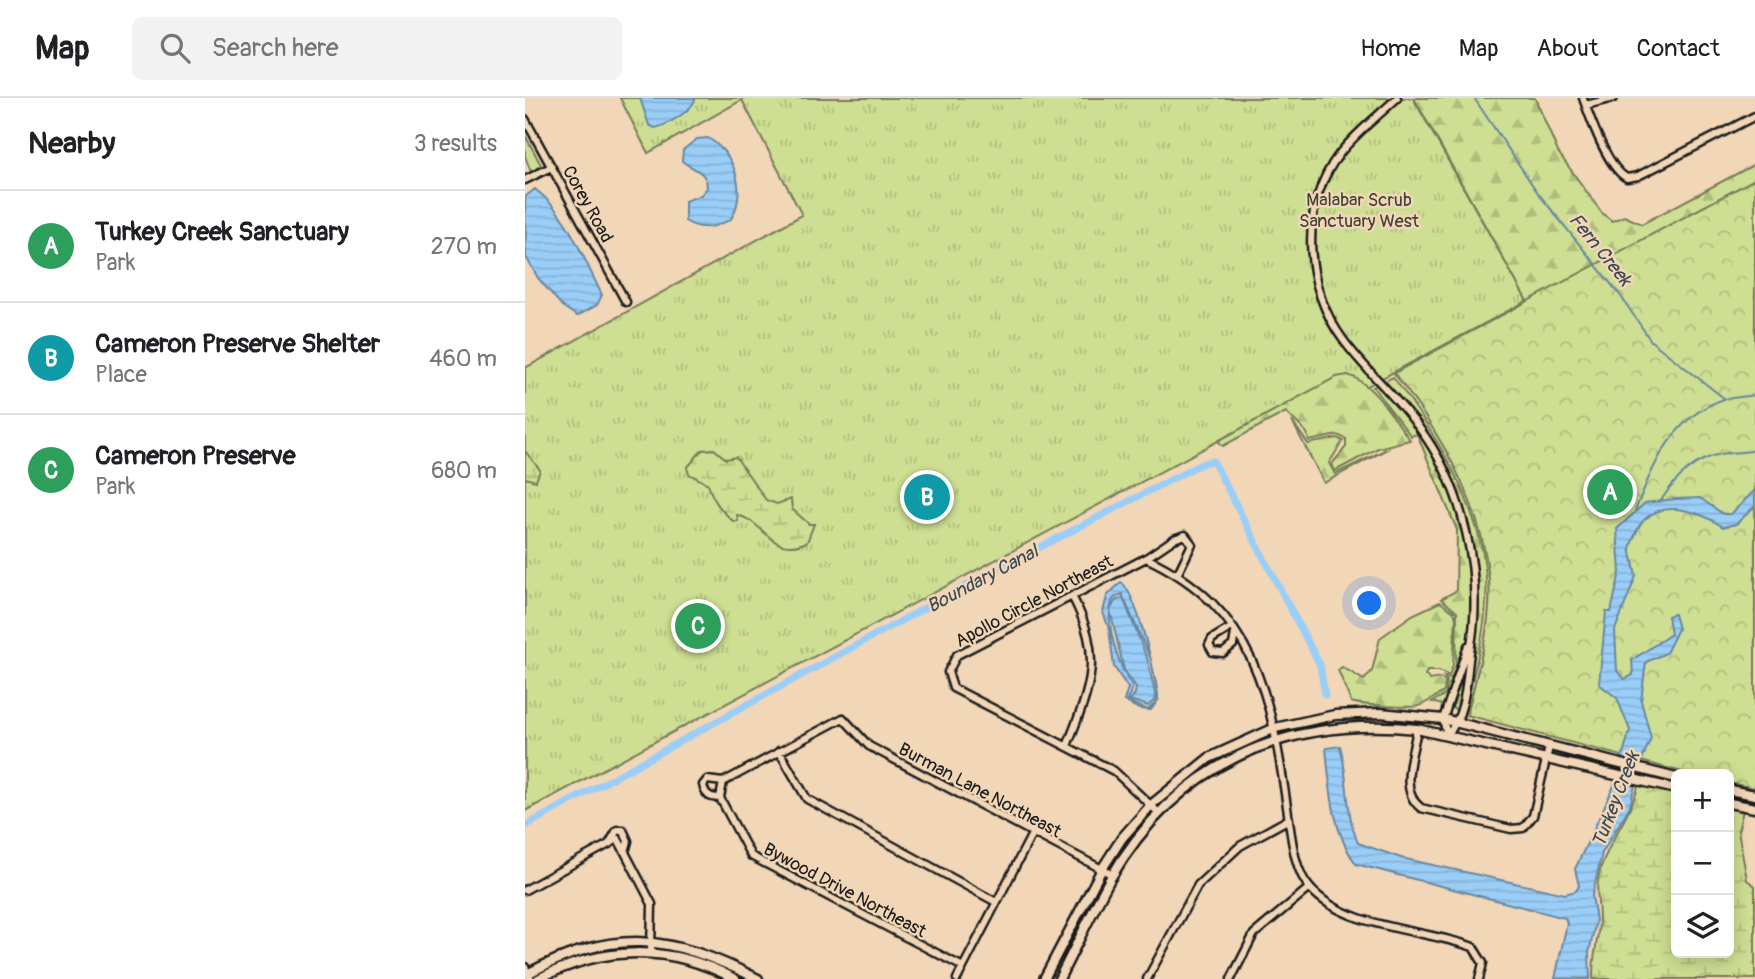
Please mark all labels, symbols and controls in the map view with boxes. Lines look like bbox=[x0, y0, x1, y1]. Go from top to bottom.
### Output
search box bbox=[132, 17, 622, 80]
text: Map bbox=[35, 28, 90, 69]
icon: search bbox=[156, 29, 194, 67]
text: Search here bbox=[212, 32, 339, 64]
text: Home bbox=[1360, 34, 1421, 63]
text: Map bbox=[1459, 34, 1499, 63]
text: About bbox=[1537, 34, 1599, 63]
text: Contact bbox=[1637, 34, 1720, 63]
text: Nearby bbox=[28, 125, 115, 162]
text: 3 results bbox=[414, 129, 497, 158]
street label: Corey Road bbox=[557, 162, 618, 247]
park label: Malabar Scrub Sanctuary West bbox=[1299, 189, 1420, 233]
water label: Fern Creek bbox=[1564, 208, 1638, 292]
text: Turkey Creek Sanctuary bbox=[95, 216, 349, 248]
text: A bbox=[44, 232, 58, 261]
text: 270 m bbox=[431, 232, 497, 261]
text: Park bbox=[95, 248, 135, 277]
text: Cameron Preserve Shelter bbox=[95, 328, 380, 360]
text: B bbox=[44, 344, 58, 373]
text: 460 m bbox=[429, 344, 497, 373]
text: Place bbox=[95, 360, 147, 389]
text: Cameron Preserve bbox=[95, 440, 296, 472]
text: C bbox=[44, 456, 58, 485]
text: 680 m bbox=[431, 456, 497, 485]
pin: A bbox=[1587, 466, 1633, 518]
pin: B bbox=[904, 471, 950, 523]
text: Park bbox=[95, 472, 135, 501]
water label: Boundary Canal bbox=[923, 538, 1044, 618]
street label: Apollo Circle Northeast bbox=[951, 550, 1118, 653]
your location bbox=[1352, 586, 1386, 620]
pin: C bbox=[675, 600, 721, 652]
street label: Burman Lane Northeast bbox=[894, 738, 1066, 843]
water label: Turkey Creek bbox=[1587, 746, 1646, 851]
map controls bbox=[1671, 769, 1734, 958]
button: + bbox=[1671, 769, 1734, 832]
button: − bbox=[1671, 832, 1734, 895]
street label: Bywood Drive Northeast bbox=[759, 838, 931, 943]
button: layers bbox=[1671, 895, 1734, 958]

